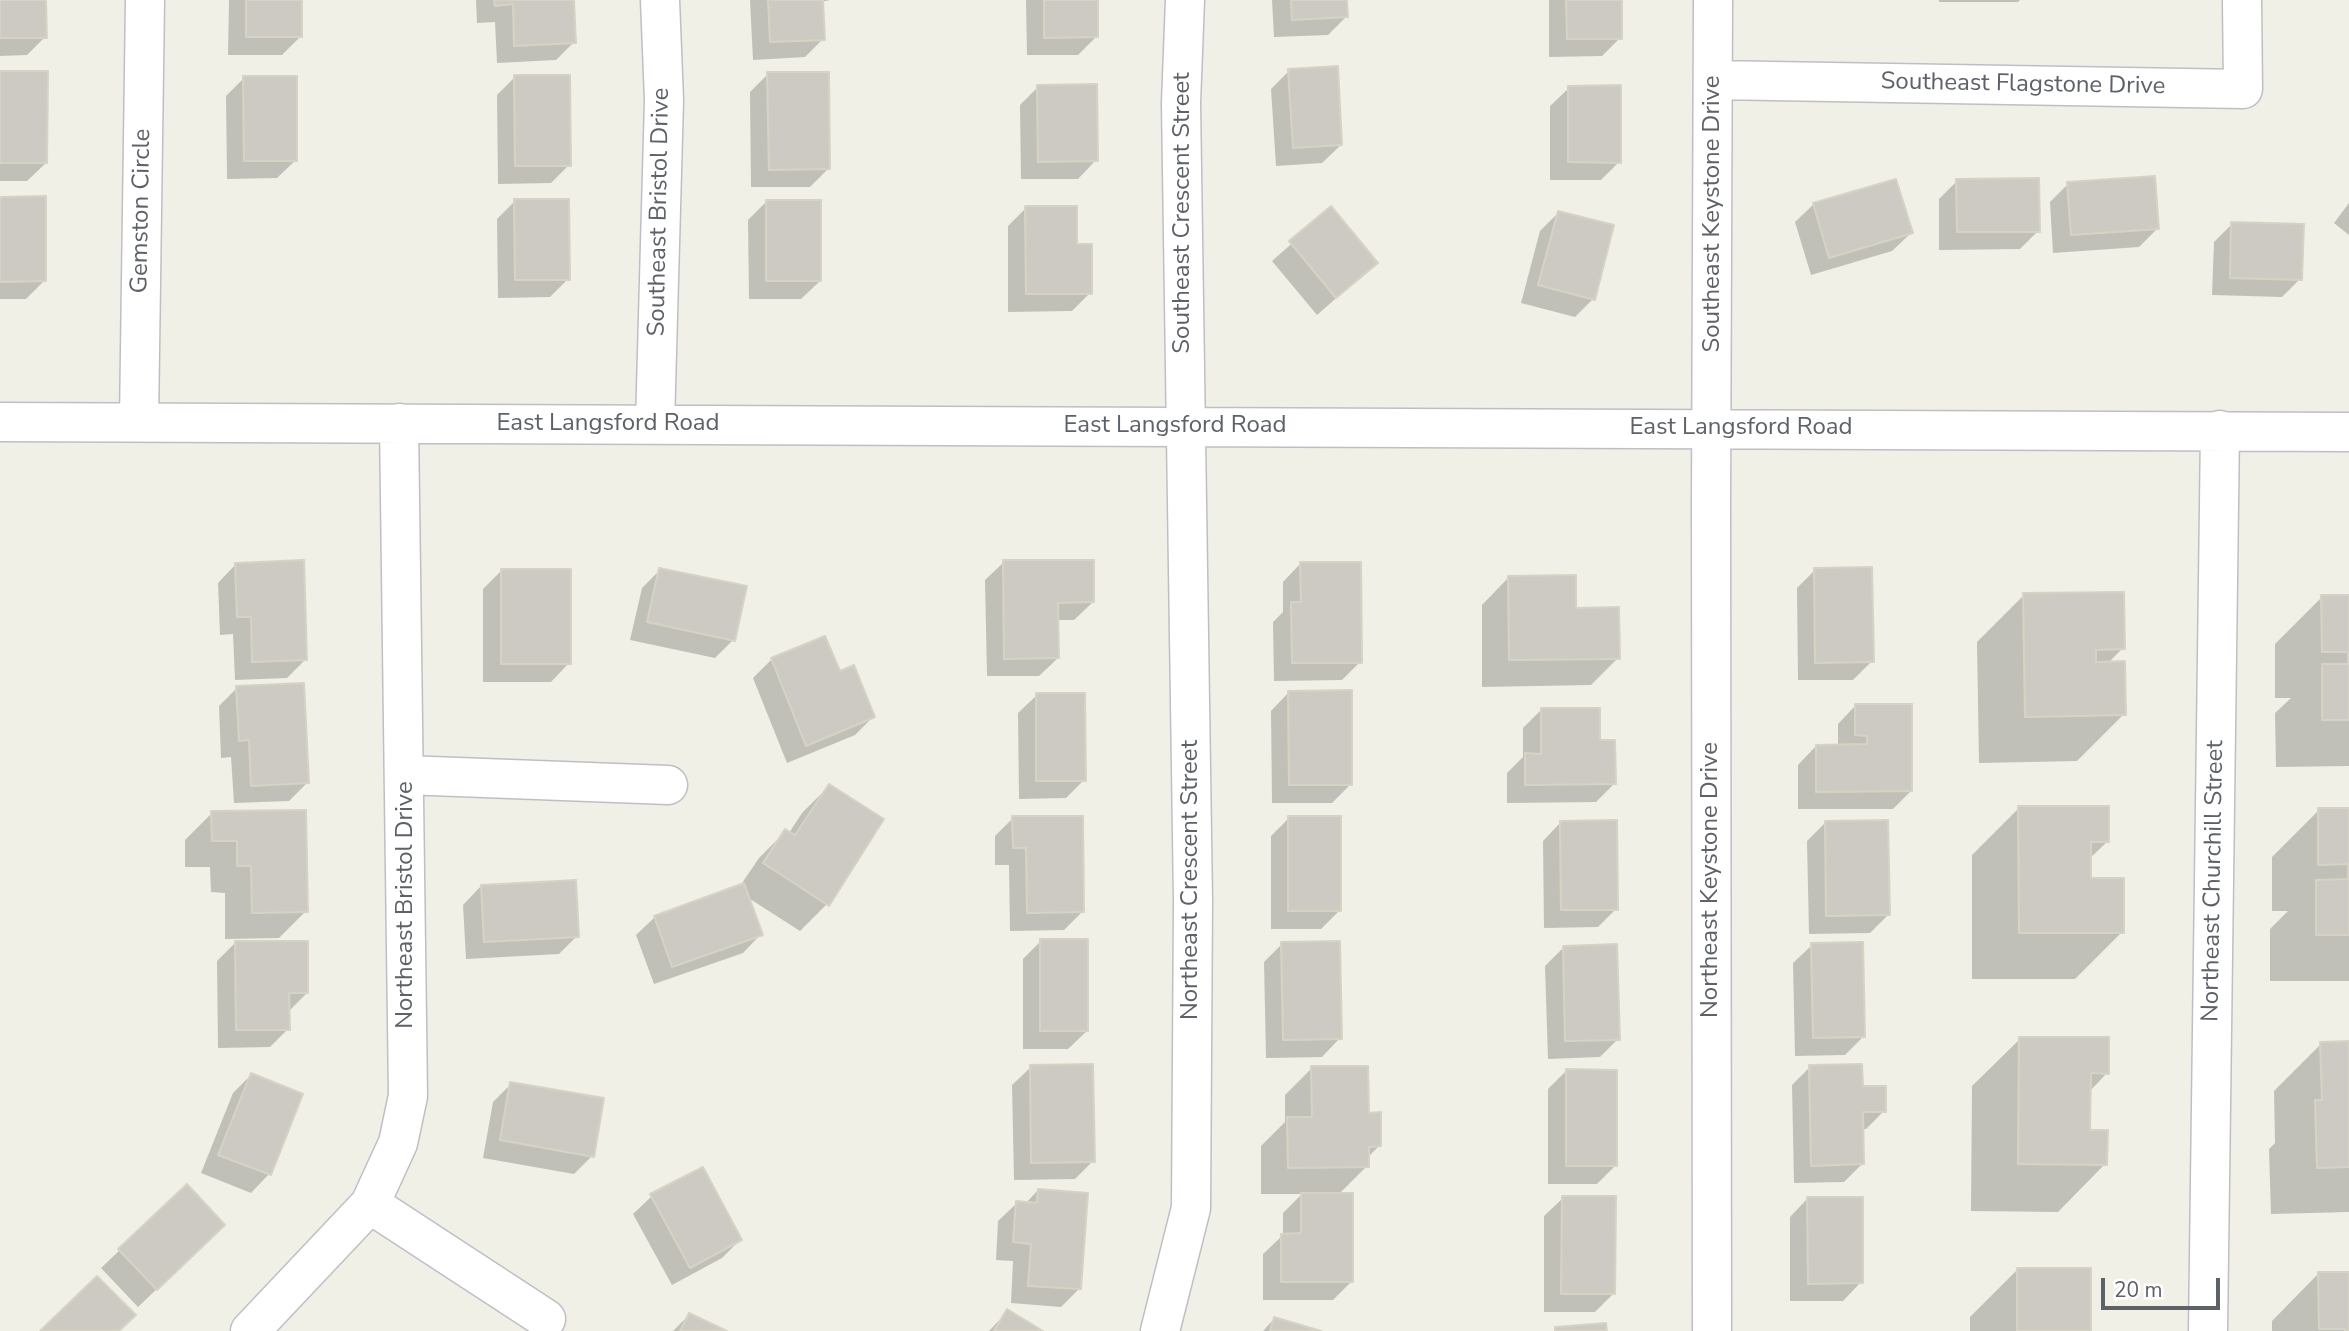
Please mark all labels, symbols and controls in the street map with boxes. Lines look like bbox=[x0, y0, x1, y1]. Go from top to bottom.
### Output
street label: Southeast Flagstone Drive bbox=[1880, 68, 2166, 102]
street label: Southeast Crescent Street bbox=[1169, 72, 1197, 354]
street label: Southeast Keystone Drive bbox=[1699, 75, 1727, 353]
street label: Southeast Bristol Drive bbox=[643, 87, 677, 337]
street label: Gemston Circle bbox=[126, 128, 158, 294]
street label: East Langsford Road bbox=[497, 410, 719, 438]
street label: East Langsford Road bbox=[1064, 412, 1286, 440]
street label: East Langsford Road bbox=[1630, 414, 1852, 442]
street label: Northeast Crescent Street bbox=[1177, 740, 1205, 1020]
street label: Northeast Churchill Street bbox=[2197, 740, 2231, 1022]
street label: Northeast Keystone Drive bbox=[1697, 742, 1725, 1018]
street label: Northeast Bristol Drive bbox=[392, 781, 420, 1029]
scale bar bbox=[2104, 1264, 2223, 1308]
text: 20 m bbox=[2114, 1276, 2163, 1304]

